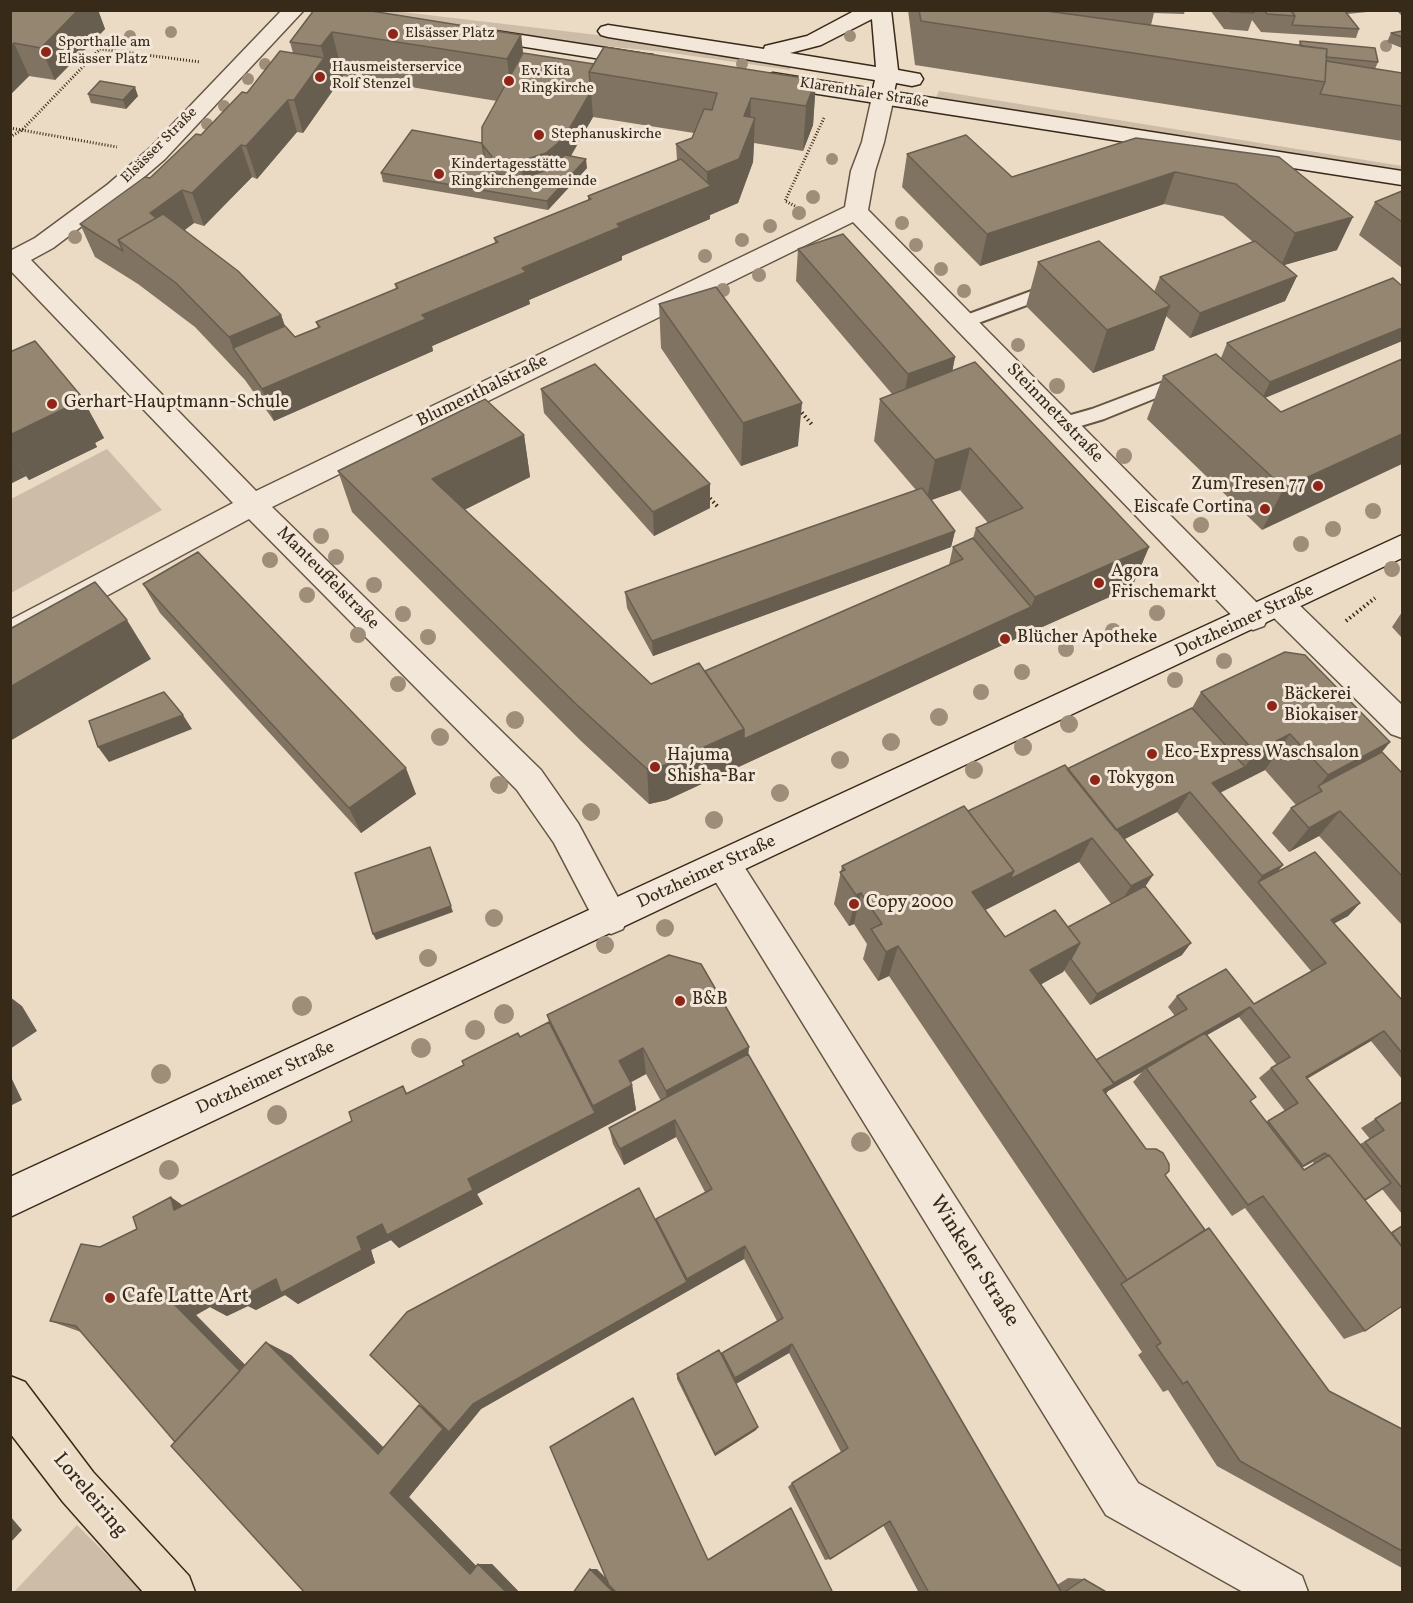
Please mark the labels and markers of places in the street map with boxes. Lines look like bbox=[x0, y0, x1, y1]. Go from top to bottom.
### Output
place label: Elsässer Platz bbox=[405, 25, 495, 43]
marker: Elsässer Platz bbox=[386, 27, 400, 41]
place label: Sporthalle am Elsässer Platz bbox=[58, 34, 151, 69]
marker: Sporthalle am Elsässer Platz bbox=[39, 45, 53, 59]
place label: Hausmeisterservice Rolf Stenzel bbox=[332, 59, 462, 94]
place label: Ev. Kita Ringkirche bbox=[521, 63, 594, 98]
marker: Hausmeisterservice Rolf Stenzel bbox=[313, 70, 327, 84]
marker: Ev. Kita Ringkirche bbox=[502, 74, 516, 88]
place label: Stephanuskirche bbox=[551, 126, 662, 144]
marker: Stephanuskirche bbox=[532, 128, 546, 142]
place label: Kindertagesstätte Ringkirchengemeinde bbox=[451, 156, 597, 191]
marker: Kindertagesstätte Ringkirchengemeinde bbox=[432, 167, 446, 181]
place label: Gerhart-Hauptmann-Schule bbox=[64, 393, 289, 415]
marker: Gerhart-Hauptmann-Schule bbox=[45, 397, 59, 411]
place label: Zum Tresen 77 bbox=[1191, 475, 1306, 497]
marker: Zum Tresen 77 bbox=[1311, 479, 1325, 493]
place label: Eiscafe Cortina bbox=[1133, 498, 1253, 520]
marker: Eiscafe Cortina bbox=[1258, 502, 1272, 516]
place label: Agora Frischemarkt bbox=[1111, 562, 1217, 604]
marker: Agora Frischemarkt bbox=[1092, 576, 1106, 590]
place label: Blücher Apotheke bbox=[1017, 628, 1157, 650]
marker: Blücher Apotheke bbox=[998, 632, 1012, 646]
place label: Bäckerei Biokaiser bbox=[1284, 685, 1358, 728]
marker: Bäckerei Biokaiser bbox=[1265, 699, 1279, 713]
place label: Eco-Express Waschsalon bbox=[1164, 743, 1359, 765]
place label: Hajuma Shisha-Bar bbox=[667, 746, 755, 789]
marker: Eco-Express Waschsalon bbox=[1145, 747, 1159, 761]
marker: Hajuma Shisha-Bar bbox=[648, 760, 662, 774]
place label: Tokygon bbox=[1107, 769, 1175, 791]
marker: Tokygon bbox=[1088, 773, 1102, 787]
place label: Copy 2000 bbox=[866, 893, 953, 915]
marker: Copy 2000 bbox=[847, 897, 861, 911]
place label: B&B bbox=[692, 990, 728, 1012]
marker: B&B bbox=[673, 994, 687, 1008]
place label: Cafe Latte Art bbox=[122, 1285, 249, 1311]
marker: Cafe Latte Art bbox=[103, 1291, 117, 1305]

